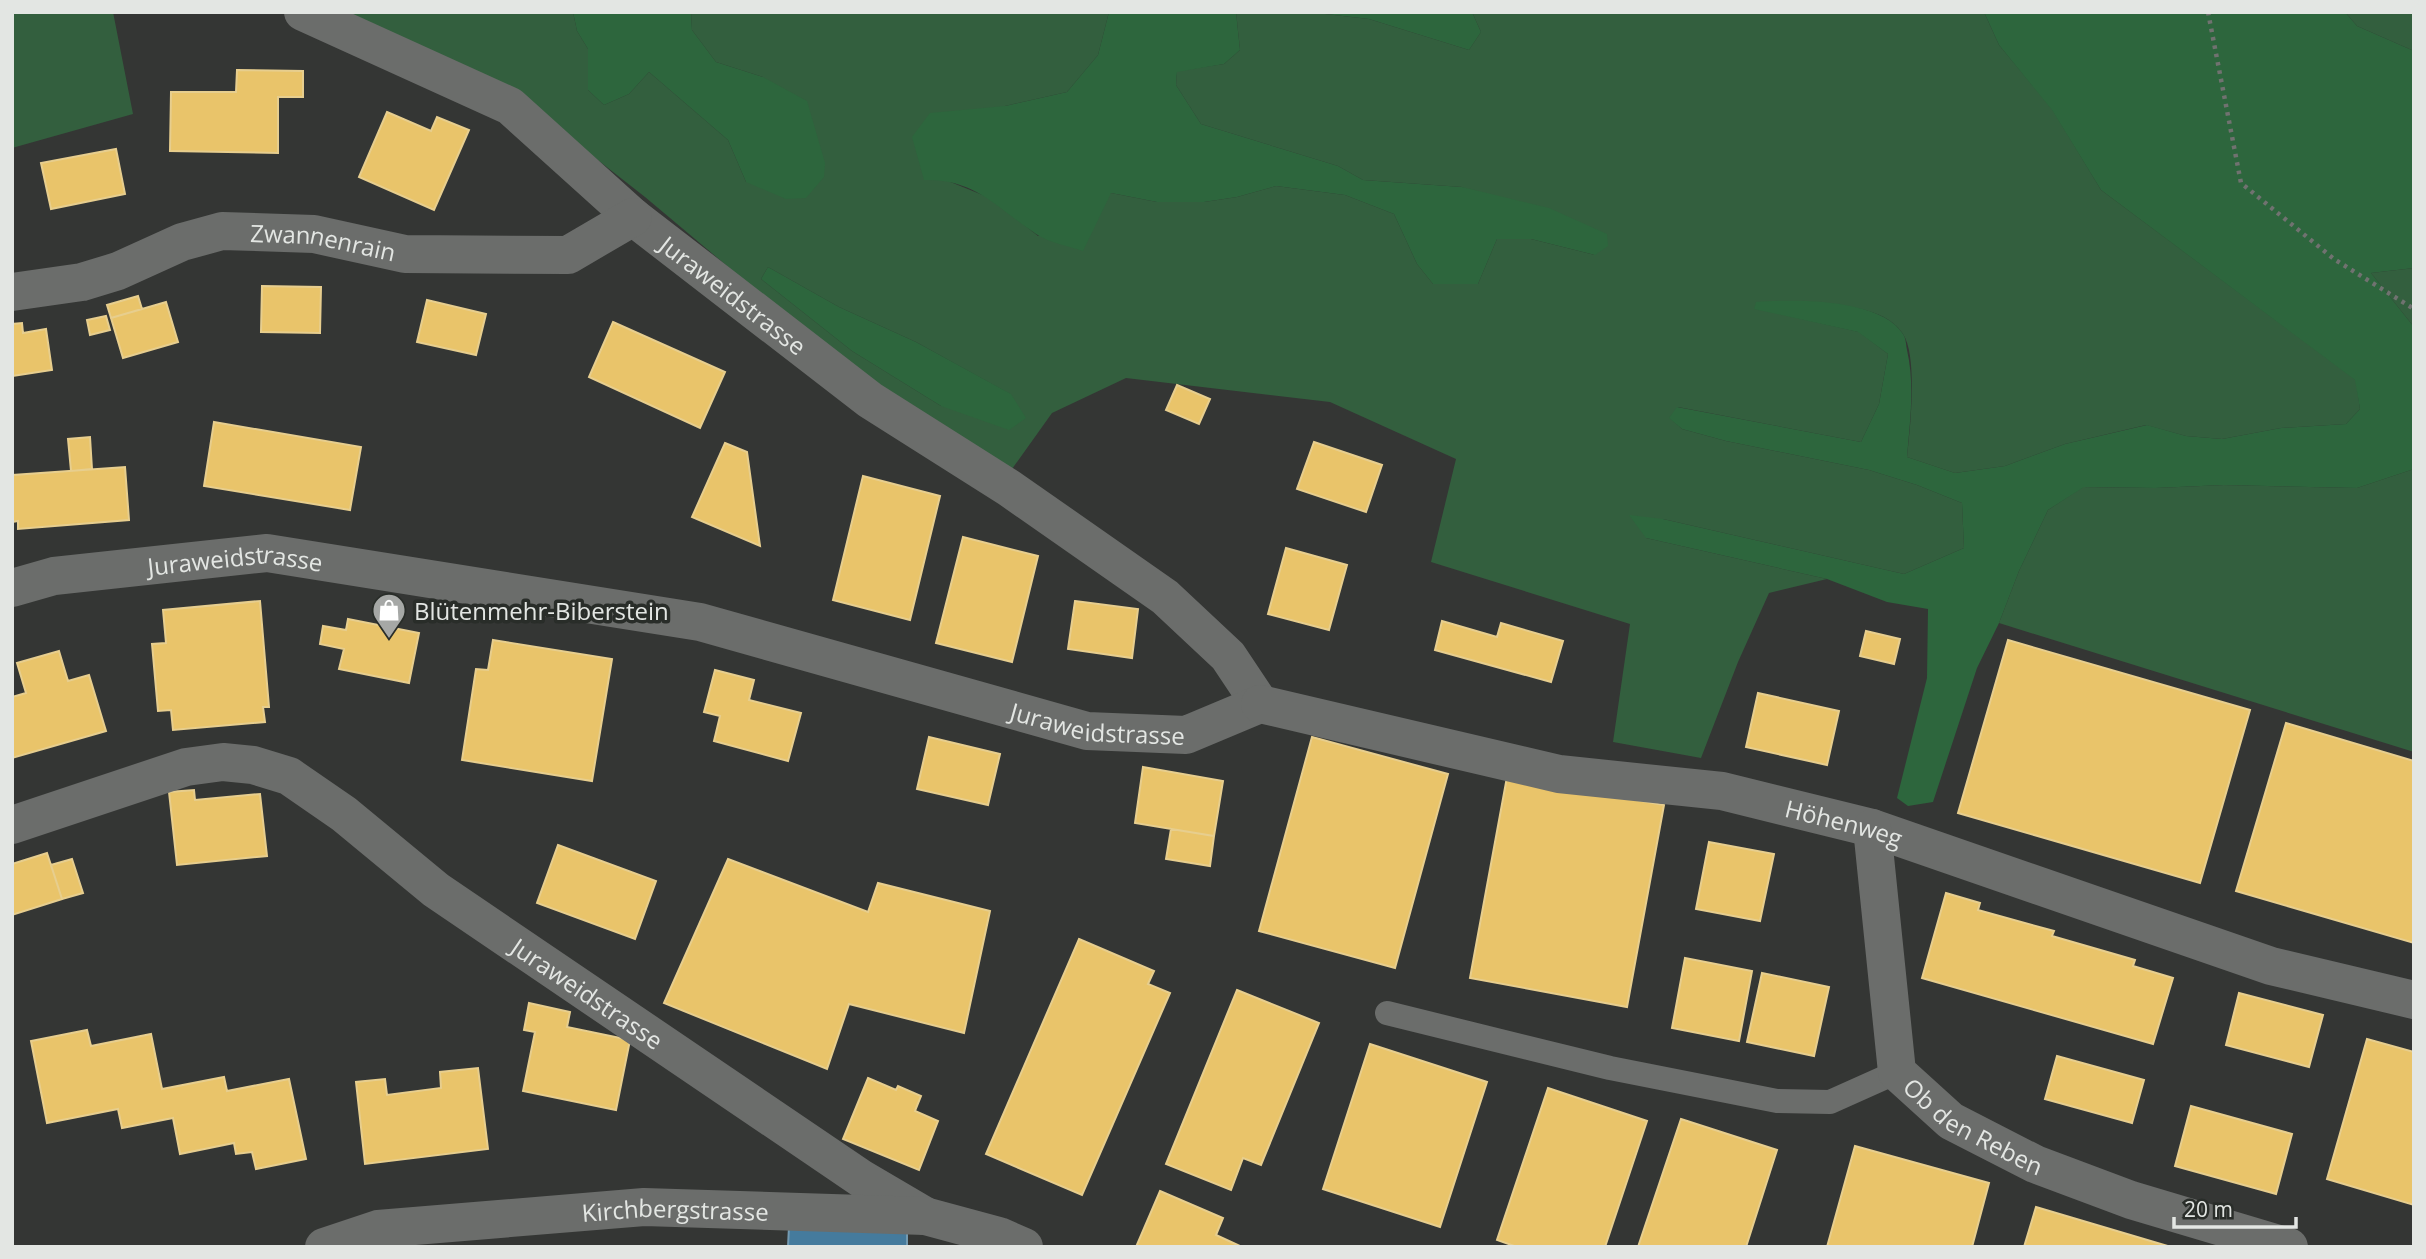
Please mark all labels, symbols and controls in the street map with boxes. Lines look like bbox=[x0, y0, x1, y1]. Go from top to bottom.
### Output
street label: Zwannenrain bbox=[250, 215, 399, 268]
street label: Juraweidstrasse bbox=[652, 226, 814, 362]
street label: Juraweidstrasse bbox=[144, 536, 325, 583]
shop icon: Blütenmehr-Biberstein bbox=[370, 591, 408, 640]
place label: Blütenmehr-Biberstein bbox=[414, 594, 669, 627]
street label: Juraweidstrasse bbox=[1005, 693, 1185, 751]
street label: Höhenweg bbox=[1782, 791, 1907, 854]
street label: Juraweidstrasse bbox=[504, 929, 670, 1056]
street label: Ob den Reben bbox=[1897, 1070, 2048, 1182]
scale bar bbox=[2174, 1186, 2296, 1230]
street label: Kirchbergstrasse bbox=[580, 1190, 769, 1229]
text: 20 m bbox=[2184, 1195, 2233, 1223]

